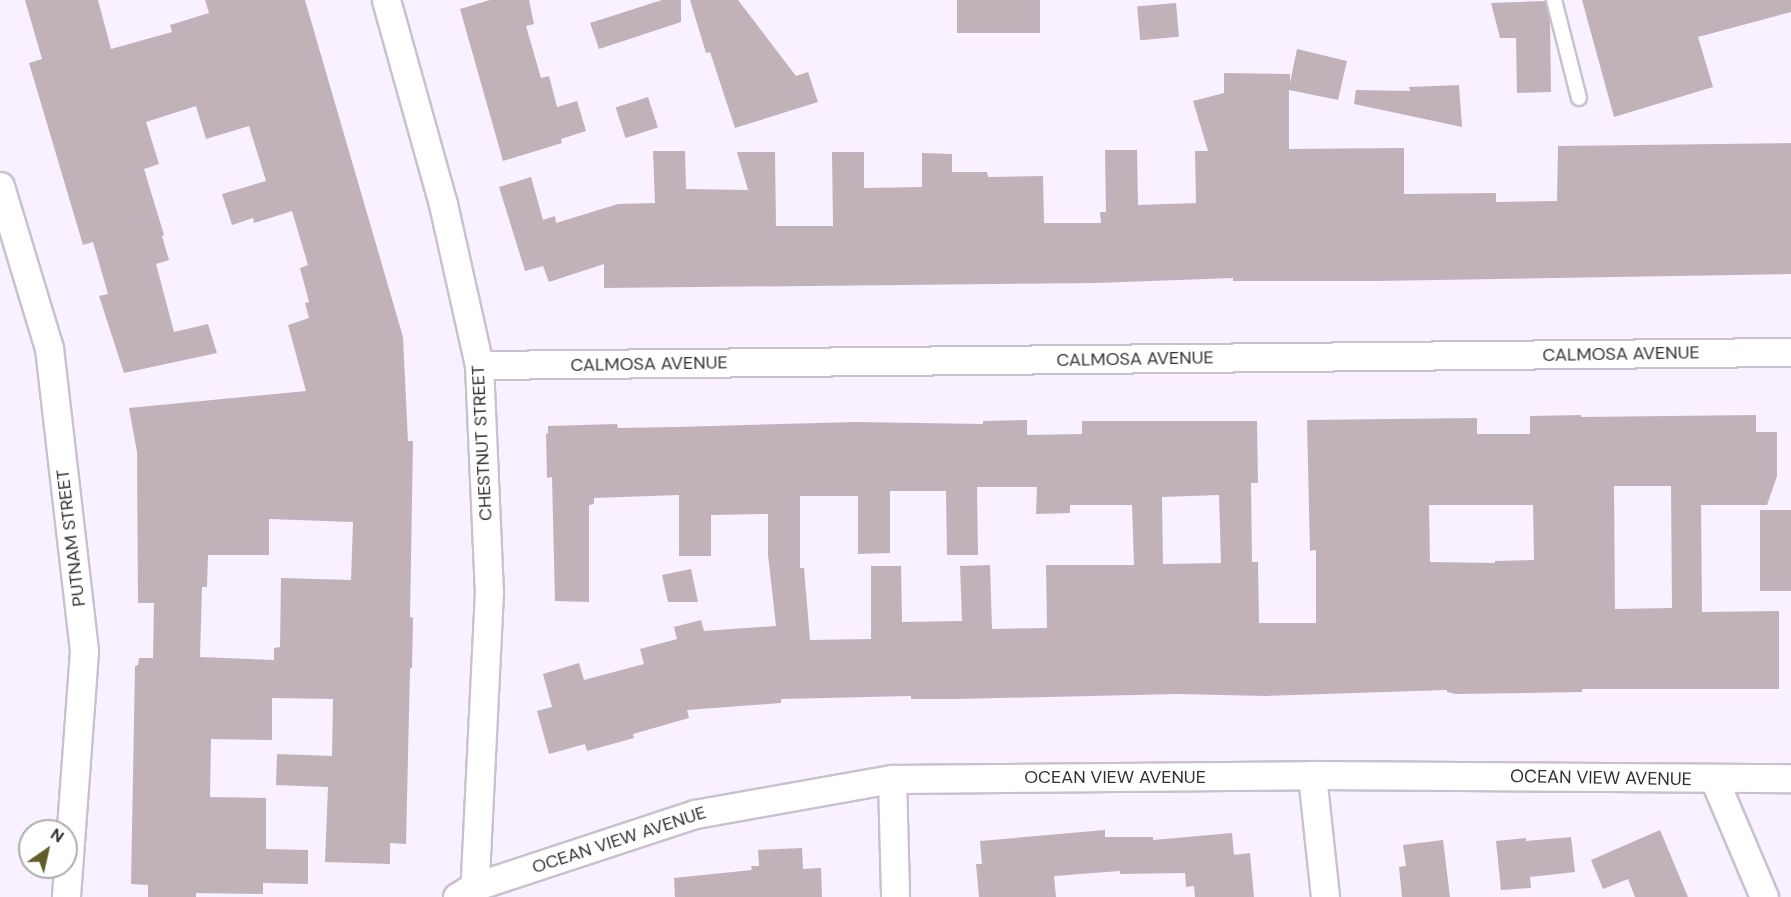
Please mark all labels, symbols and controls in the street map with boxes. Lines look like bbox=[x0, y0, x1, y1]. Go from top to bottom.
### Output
street label: CALMOSA AVENUE bbox=[1542, 342, 1700, 366]
street label: CALMOSA AVENUE bbox=[1056, 347, 1214, 371]
street label: CALMOSA AVENUE bbox=[570, 352, 728, 376]
street label: CHESTNUT STREET bbox=[467, 365, 497, 521]
street label: PUTNAM STREET bbox=[52, 468, 90, 608]
street label: OCEAN VIEW AVENUE bbox=[1024, 766, 1206, 788]
street label: OCEAN VIEW AVENUE bbox=[1510, 766, 1692, 790]
street label: OCEAN VIEW AVENUE bbox=[529, 802, 709, 878]
north arrow bbox=[18, 819, 78, 879]
text: N bbox=[47, 823, 68, 847]

